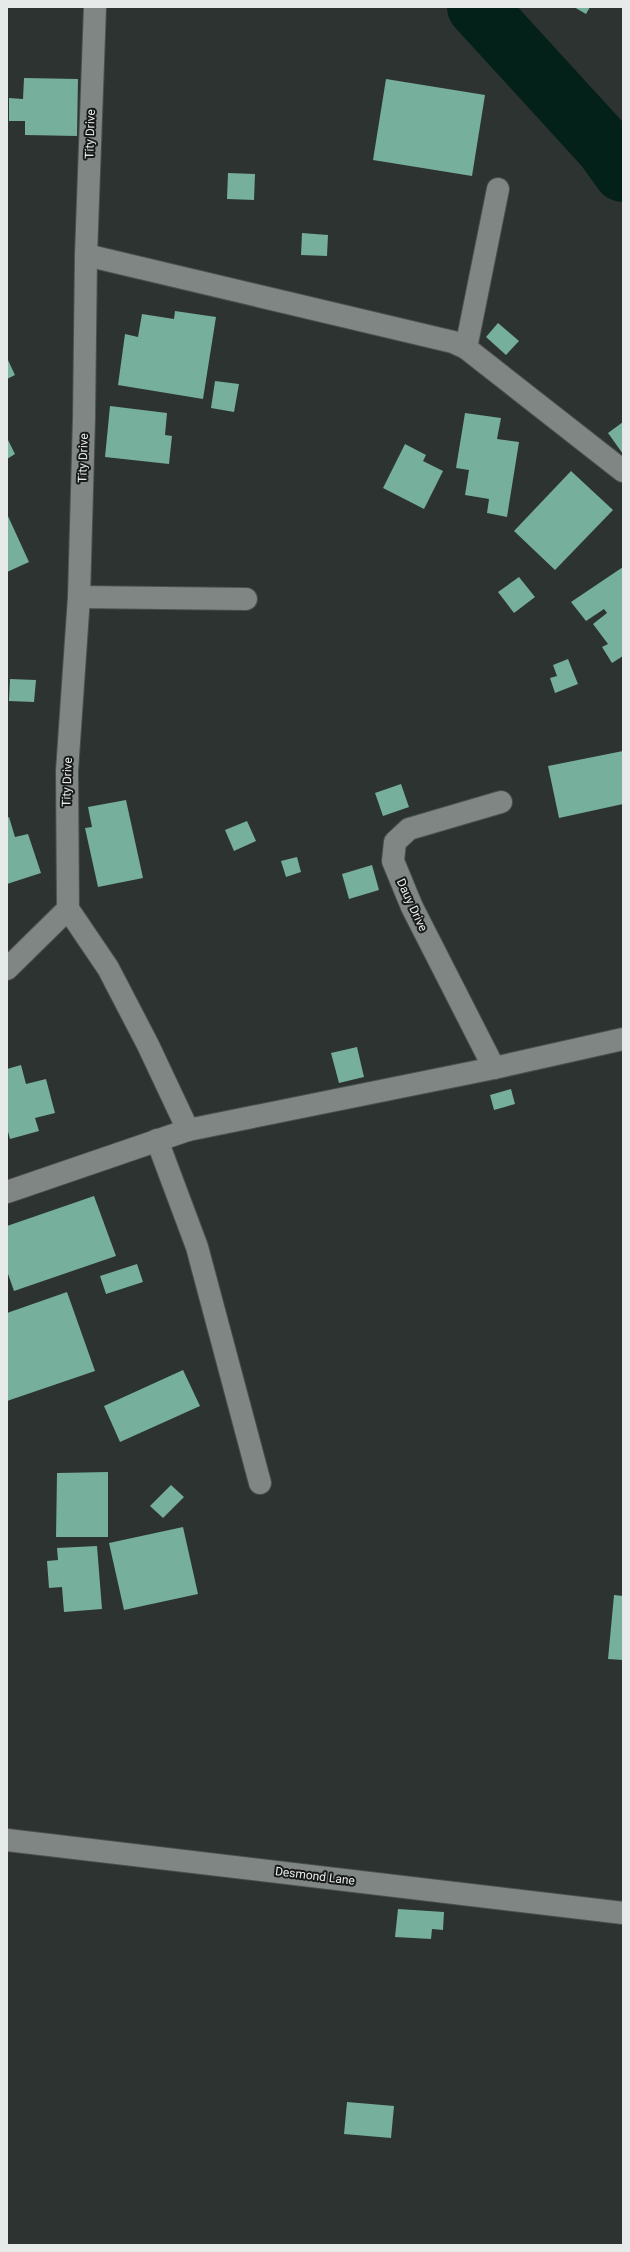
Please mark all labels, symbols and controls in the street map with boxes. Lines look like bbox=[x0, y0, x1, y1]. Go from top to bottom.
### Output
street label: Tity Drive bbox=[82, 109, 98, 159]
street label: Tity Drive bbox=[75, 433, 91, 483]
street label: Tity Drive bbox=[59, 757, 75, 807]
street label: Dauy Drive bbox=[394, 876, 430, 934]
street label: Desmond Lane bbox=[274, 1864, 356, 1888]

